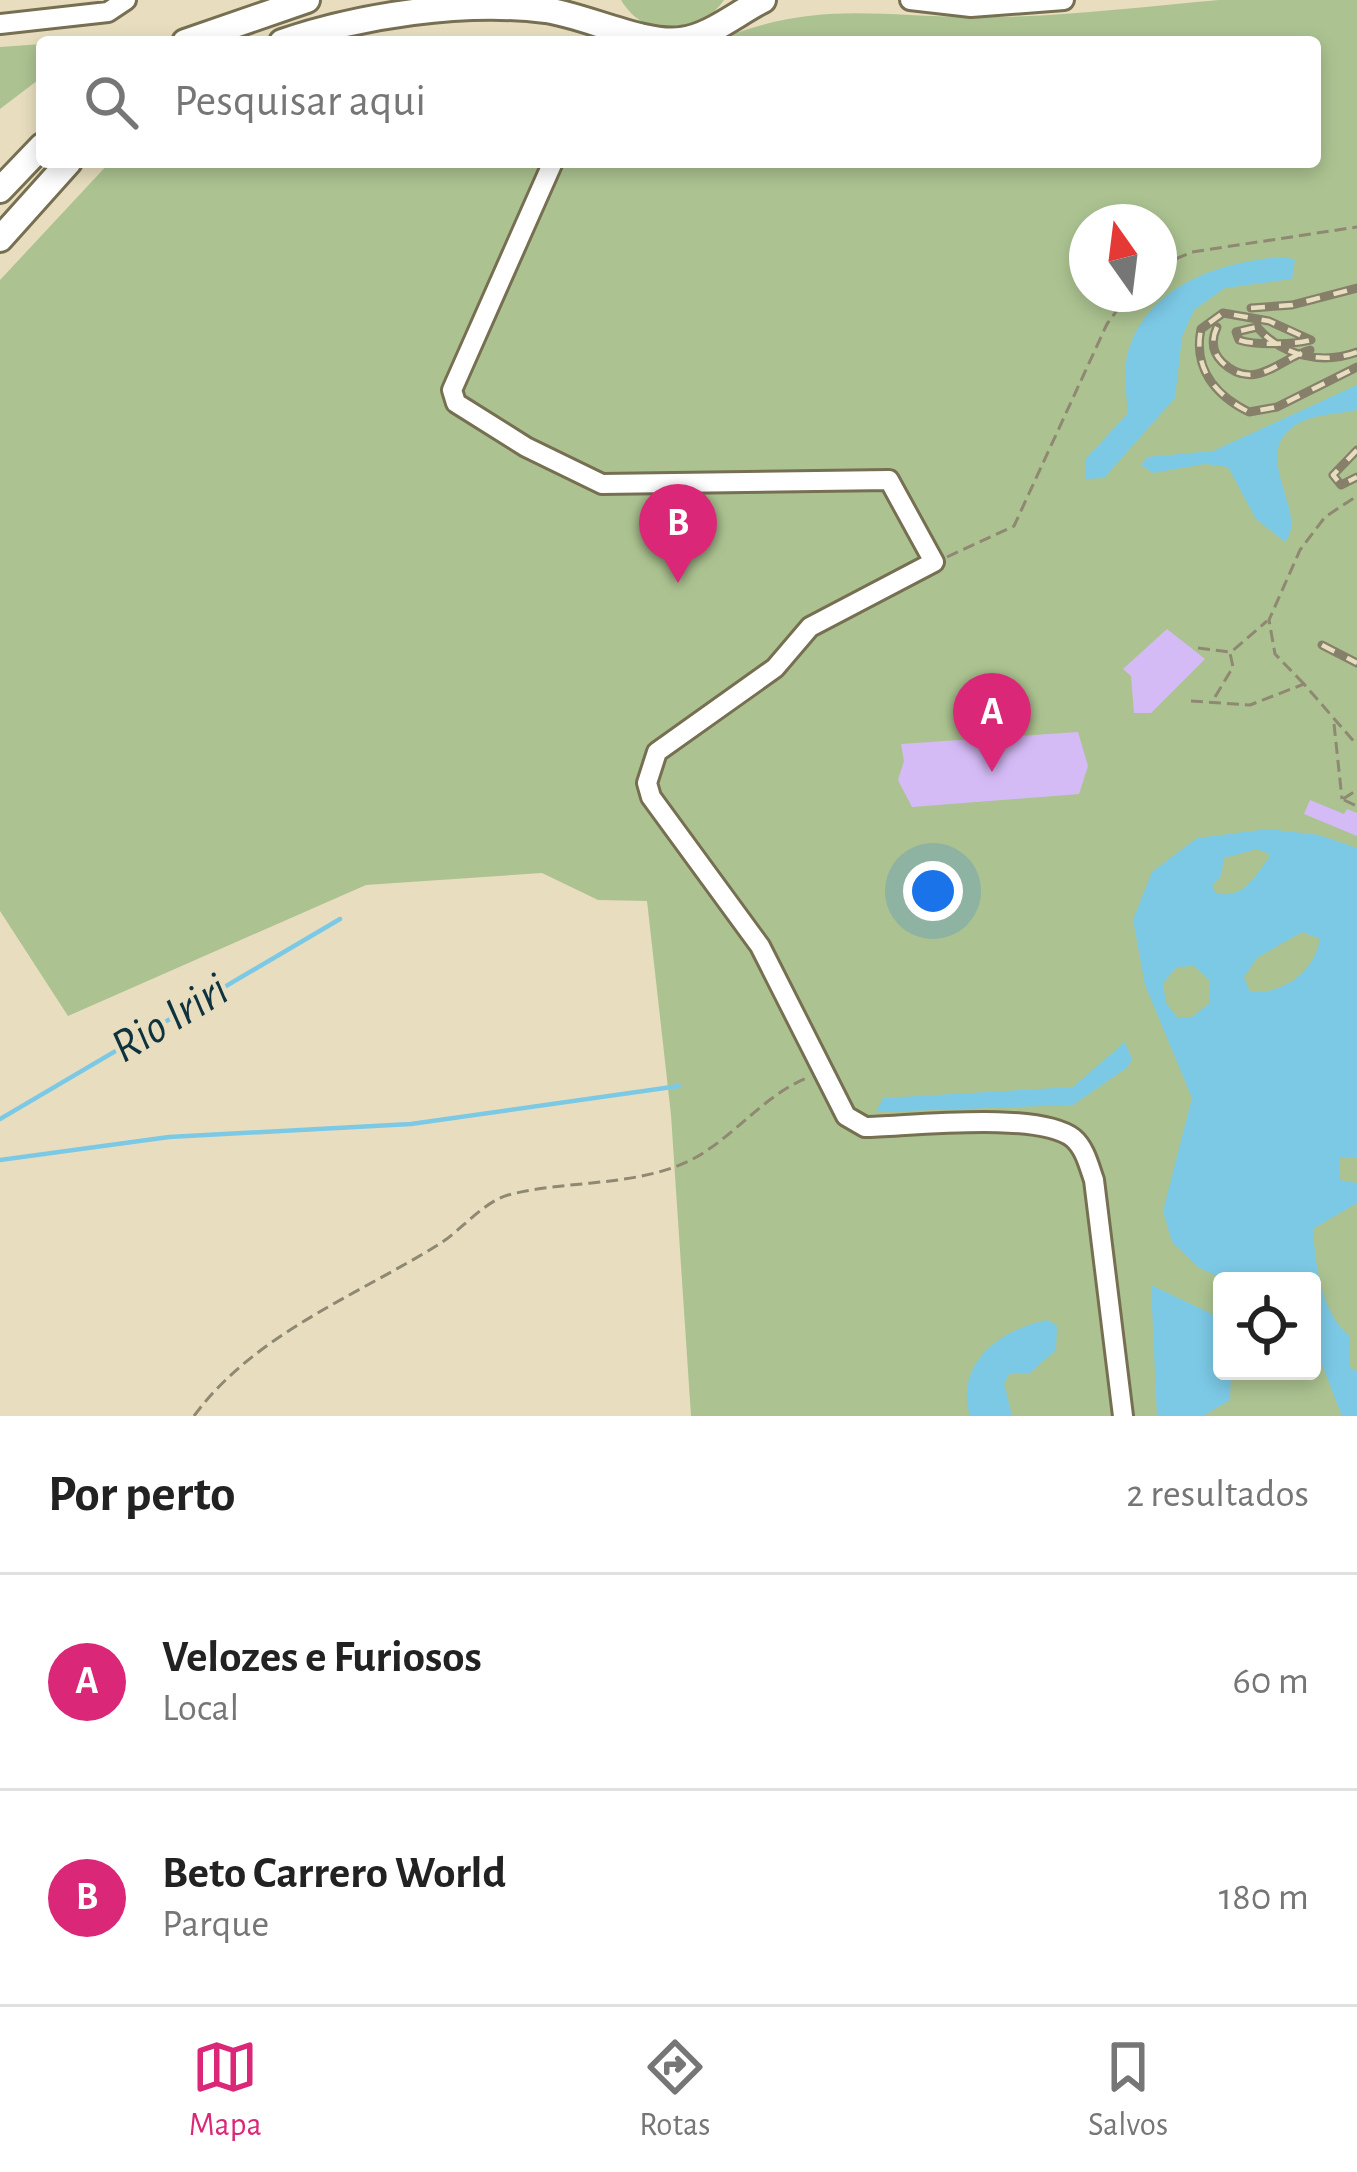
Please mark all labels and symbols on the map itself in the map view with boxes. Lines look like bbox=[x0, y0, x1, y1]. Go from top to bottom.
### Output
north arrow bbox=[1069, 204, 1177, 312]
pin: B bbox=[639, 484, 717, 583]
pin: A bbox=[953, 673, 1031, 772]
your location bbox=[903, 861, 963, 921]
water label: Rio Iriri bbox=[103, 966, 237, 1072]

